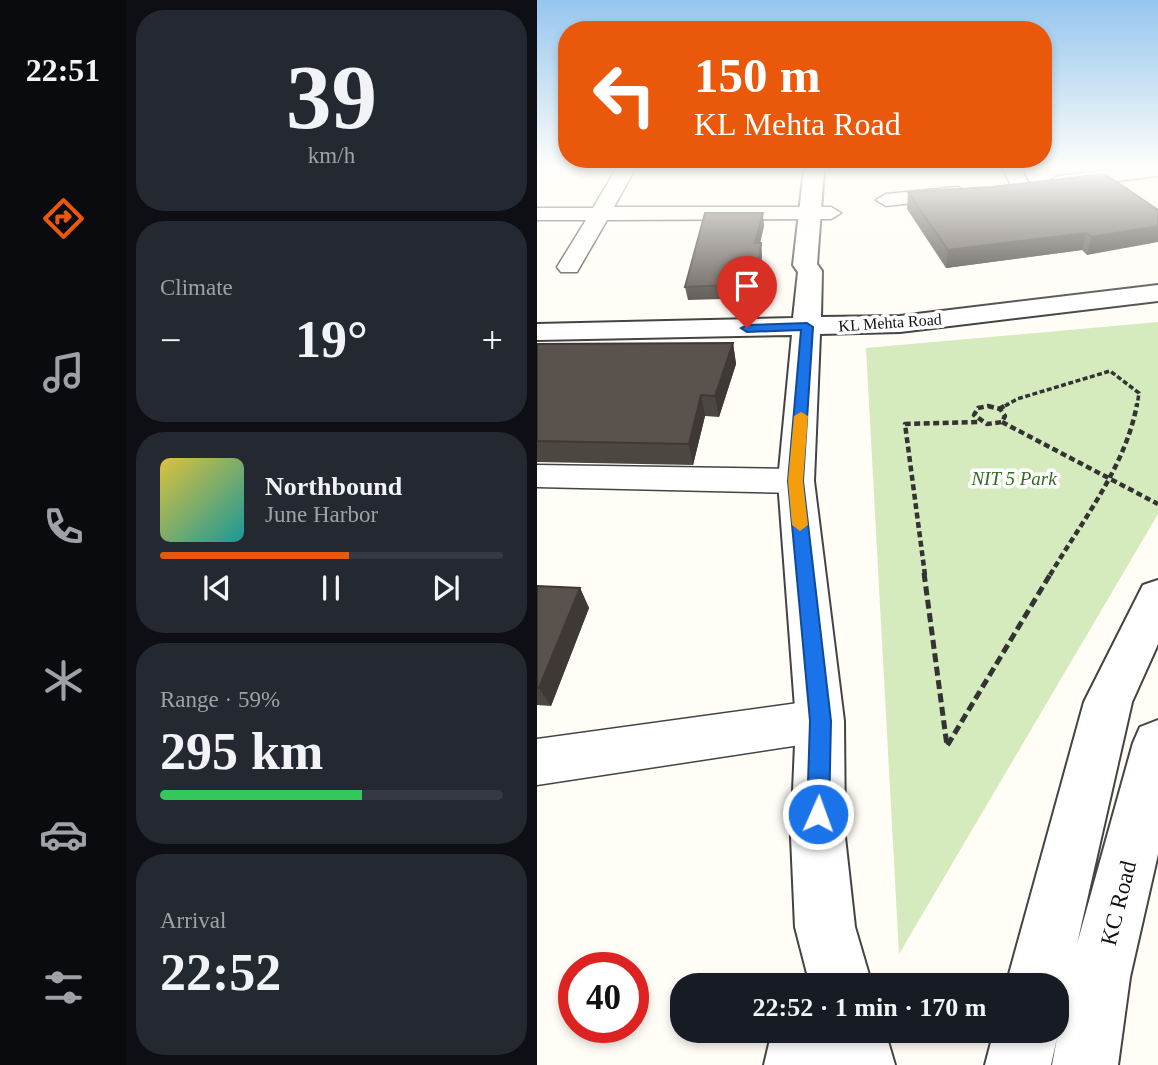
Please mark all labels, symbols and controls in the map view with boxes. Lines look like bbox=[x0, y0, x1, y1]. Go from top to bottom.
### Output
text: 39 bbox=[286, 47, 377, 148]
text: 150 m bbox=[694, 48, 821, 103]
icon: left bbox=[579, 49, 670, 140]
text: 22:51 bbox=[26, 52, 100, 88]
text: KL Mehta Road bbox=[694, 106, 901, 142]
text: km/h bbox=[308, 143, 355, 168]
icon: directions bbox=[39, 194, 88, 243]
pin bbox=[717, 256, 777, 328]
icon: arrive bbox=[728, 267, 766, 305]
text: Climate bbox=[160, 275, 233, 300]
street label: KL Mehta Road bbox=[838, 310, 942, 335]
text: 19° bbox=[295, 311, 368, 368]
text: − bbox=[160, 319, 181, 361]
text: + bbox=[482, 319, 503, 361]
icon: music bbox=[39, 348, 88, 397]
park label: NIT 5 Park bbox=[970, 468, 1057, 489]
text: Northbound bbox=[265, 472, 402, 501]
icon: phone bbox=[39, 502, 88, 551]
text: June Harbor bbox=[265, 502, 378, 527]
icon: previous bbox=[198, 569, 236, 607]
icon: pause bbox=[312, 569, 350, 607]
icon: next bbox=[427, 569, 465, 607]
icon: climate bbox=[39, 656, 88, 705]
text: Range · 59% bbox=[160, 687, 280, 712]
text: 295 km bbox=[160, 723, 323, 780]
position arrow bbox=[781, 777, 855, 851]
icon: car bbox=[39, 810, 88, 859]
street label: KC Road bbox=[1096, 858, 1141, 948]
text: Arrival bbox=[160, 908, 226, 933]
text: 22:52 bbox=[160, 944, 281, 1001]
speed limit sign: 40 bbox=[558, 952, 649, 1043]
icon: filters bbox=[39, 963, 88, 1012]
text: 22:52 · 1 min · 170 m bbox=[753, 993, 987, 1022]

